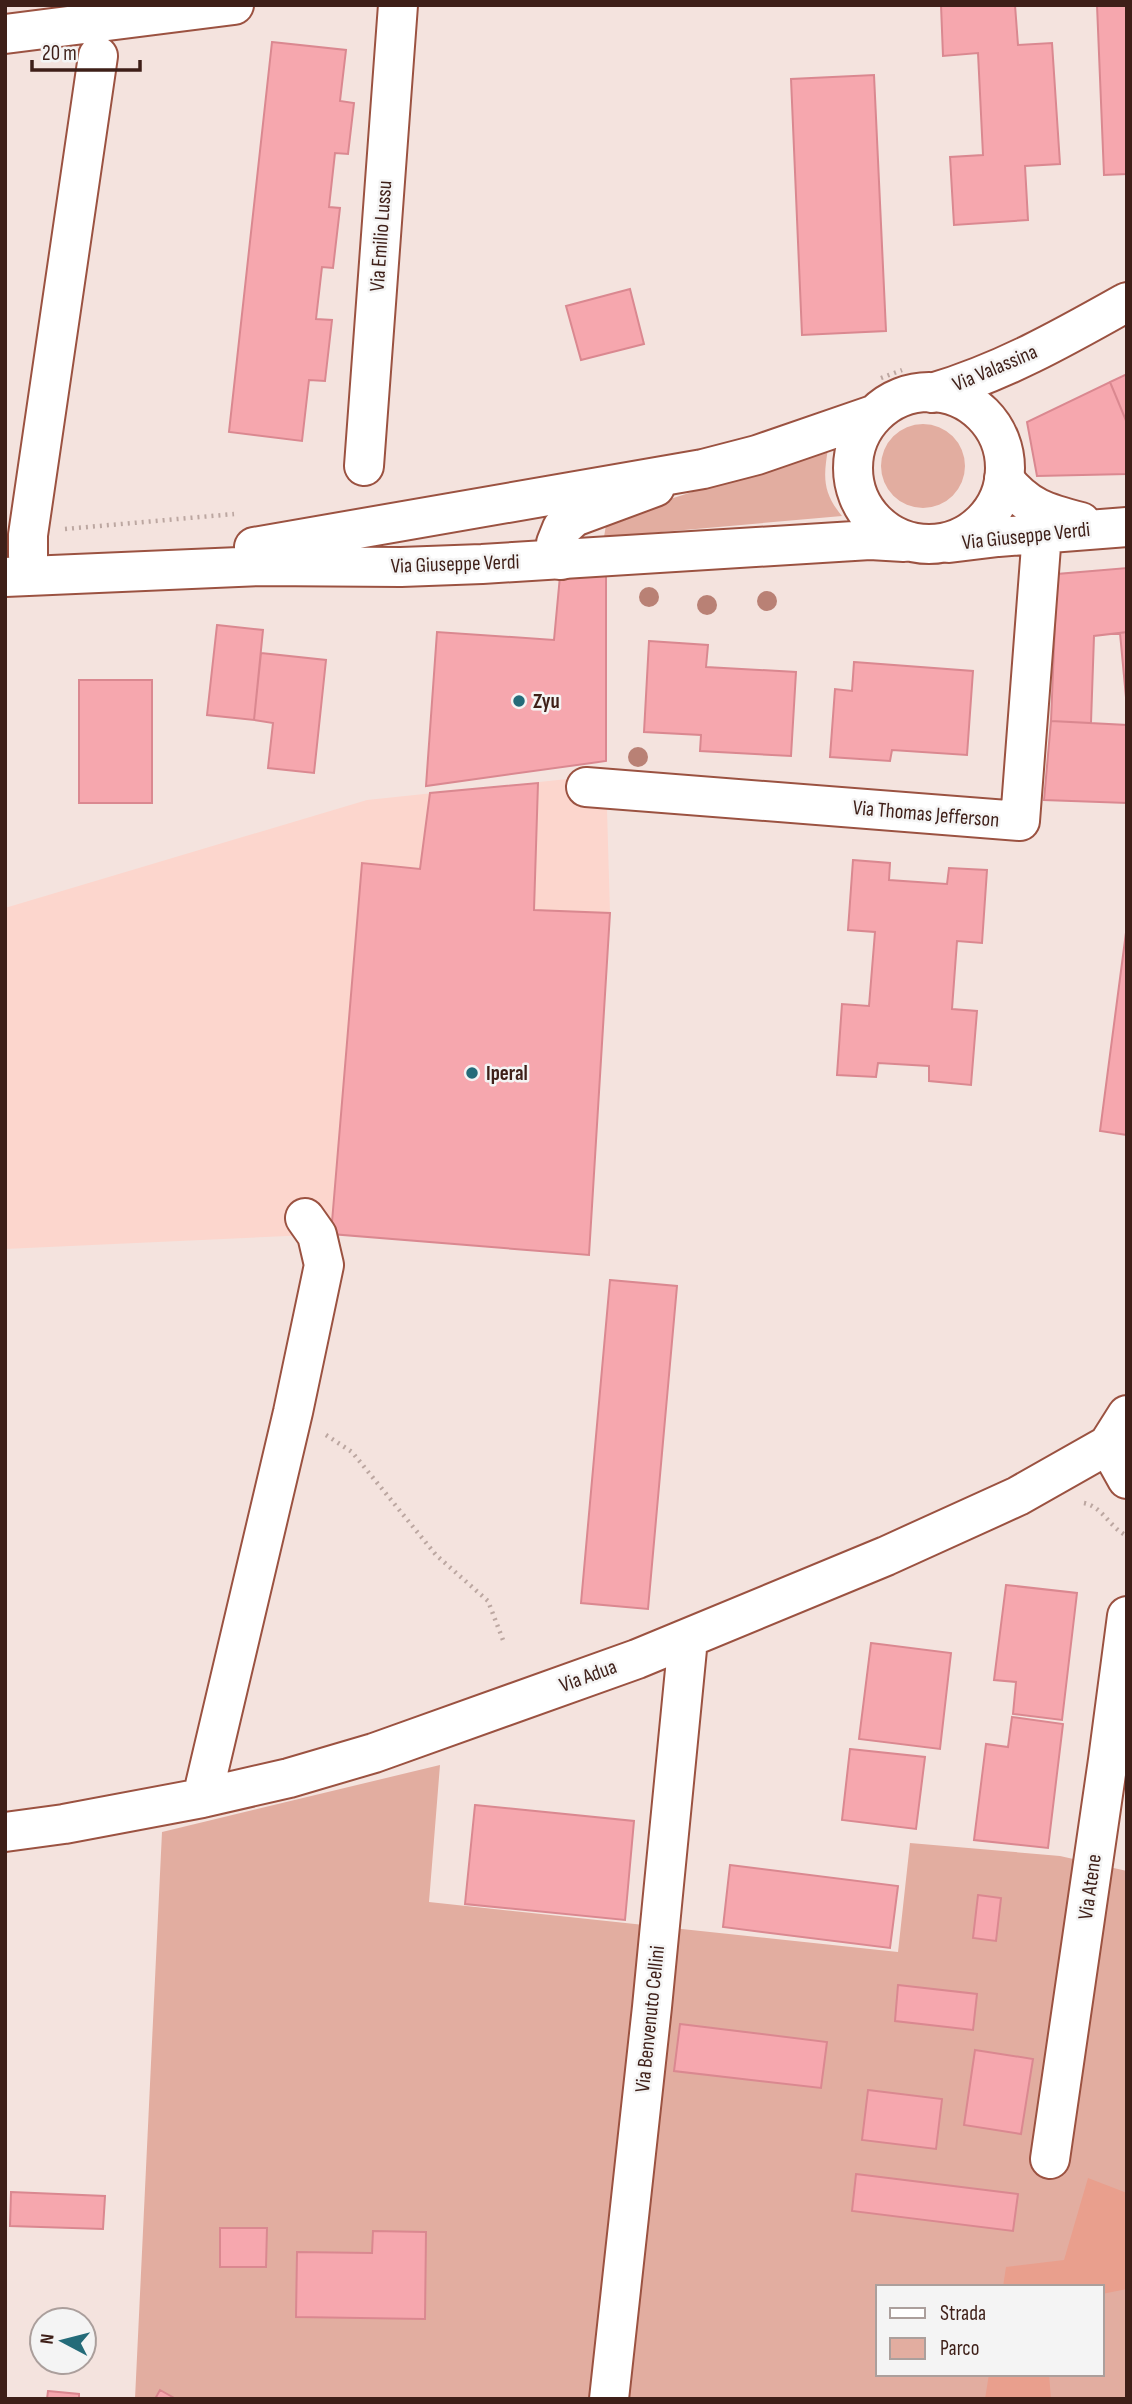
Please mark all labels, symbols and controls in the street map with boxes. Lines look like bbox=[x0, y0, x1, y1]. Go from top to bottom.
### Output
scale bar bbox=[32, 28, 140, 72]
text: 20 m bbox=[42, 41, 77, 66]
street label: Via Emilio Lussu bbox=[365, 180, 397, 292]
street label: Via Valassina bbox=[949, 339, 1041, 397]
street label: Via Giuseppe Verdi bbox=[961, 517, 1091, 555]
street label: Via Giuseppe Verdi bbox=[390, 549, 520, 579]
place label: Zyu bbox=[533, 689, 560, 714]
marker: Zyu bbox=[511, 693, 527, 709]
street label: Via Thomas Jefferson bbox=[852, 795, 1000, 833]
place label: Iperal bbox=[486, 1061, 528, 1086]
marker: Iperal bbox=[464, 1065, 480, 1081]
street label: Via Adua bbox=[556, 1654, 620, 1698]
street label: Via Atene bbox=[1073, 1853, 1107, 1921]
street label: Via Benvenuto Cellini bbox=[630, 1944, 670, 2094]
legend bbox=[876, 2285, 1104, 2376]
text: Strada bbox=[940, 2301, 986, 2326]
north arrow bbox=[28, 2306, 98, 2376]
text: N bbox=[36, 2333, 60, 2346]
text: Parco bbox=[940, 2336, 979, 2361]

